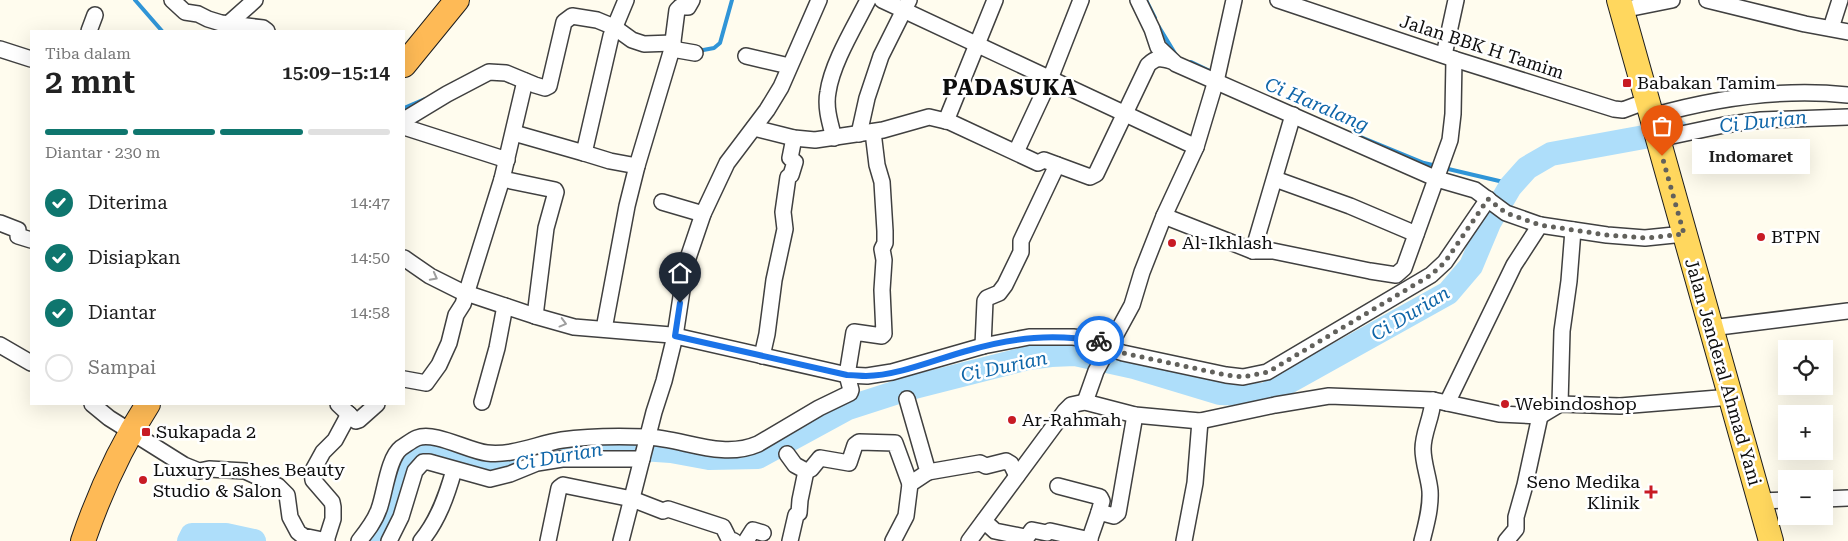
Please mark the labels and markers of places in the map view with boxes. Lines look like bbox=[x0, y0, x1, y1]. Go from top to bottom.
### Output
place label: Babakan Tamim bbox=[1637, 72, 1776, 93]
marker: Babakan Tamim bbox=[1621, 77, 1633, 89]
pin bbox=[1641, 105, 1683, 156]
callout: Indomaret bbox=[1692, 138, 1810, 174]
place label: BTPN bbox=[1771, 226, 1821, 247]
marker: BTPN bbox=[1755, 231, 1767, 243]
place label: Al-Ikhlash bbox=[1182, 232, 1273, 253]
marker: Al-Ikhlash bbox=[1166, 237, 1178, 249]
pin bbox=[659, 252, 701, 303]
place label: Webindoshop bbox=[1515, 393, 1637, 414]
marker: Webindoshop bbox=[1499, 398, 1511, 410]
place label: Ar-Rahmah bbox=[1022, 409, 1122, 430]
marker: Ar-Rahmah bbox=[1006, 414, 1018, 426]
place label: Sukapada 2 bbox=[156, 421, 256, 442]
marker: Sukapada 2 bbox=[140, 426, 152, 438]
place label: Luxury Lashes Beauty Studio & Salon bbox=[153, 459, 345, 501]
place label: Seno Medika Klinik bbox=[1527, 471, 1640, 513]
marker: Luxury Lashes Beauty Studio & Salon bbox=[137, 474, 149, 486]
marker: Seno Medika Klinik bbox=[1644, 485, 1658, 499]

